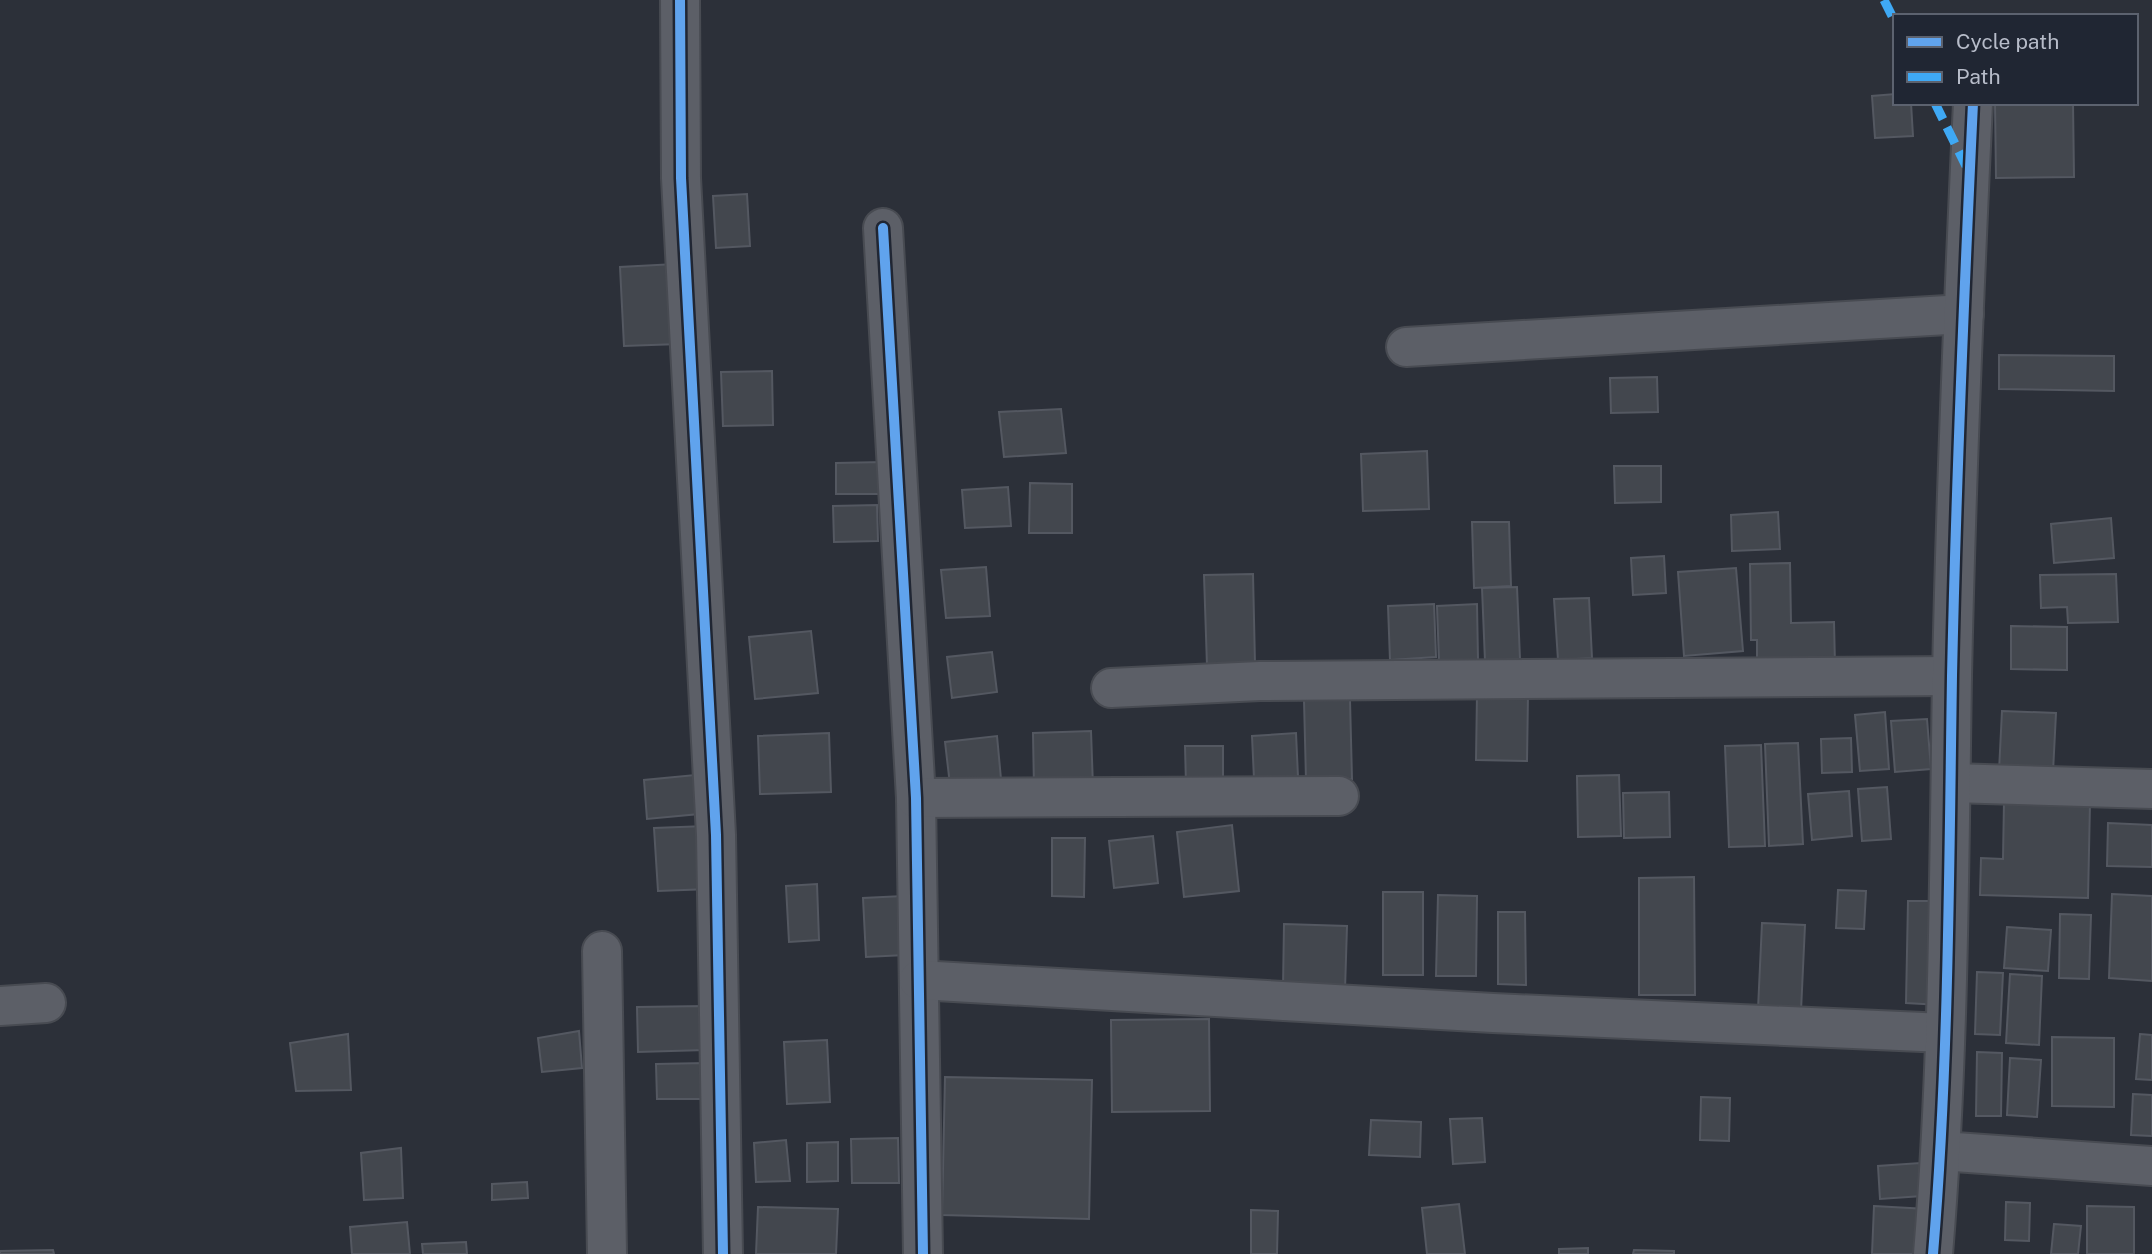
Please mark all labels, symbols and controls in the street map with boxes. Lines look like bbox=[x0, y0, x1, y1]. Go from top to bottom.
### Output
legend bbox=[1893, 14, 2138, 105]
text: Cycle path bbox=[1956, 29, 2059, 54]
text: Path bbox=[1956, 64, 2001, 89]

